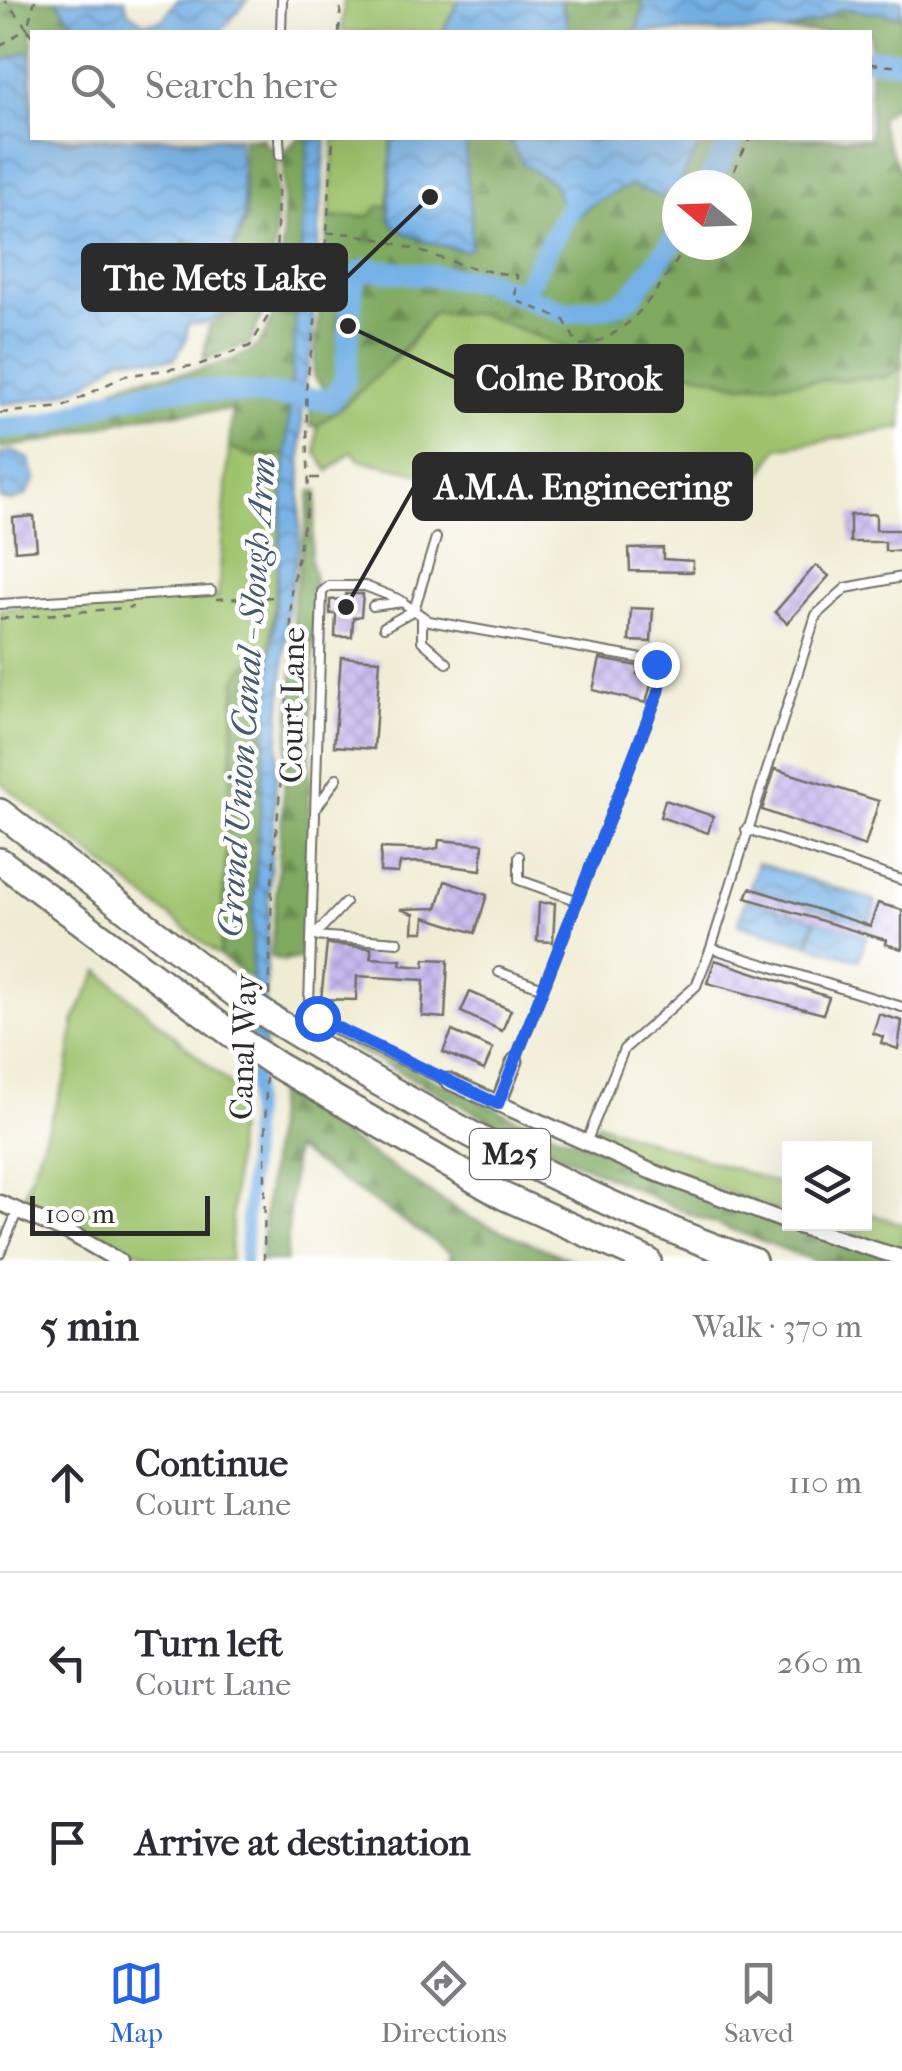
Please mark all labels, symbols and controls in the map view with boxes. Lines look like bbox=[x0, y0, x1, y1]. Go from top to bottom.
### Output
search box bbox=[30, 30, 872, 140]
icon: search bbox=[65, 58, 120, 113]
text: Search here bbox=[145, 63, 338, 108]
north arrow bbox=[662, 170, 752, 260]
callout: The Mets Lake bbox=[83, 245, 346, 310]
text: The Mets Lake bbox=[103, 258, 327, 299]
callout: Colne Brook bbox=[456, 346, 682, 411]
text: Colne Brook bbox=[476, 358, 663, 399]
callout: A.M.A. Engineering bbox=[414, 454, 751, 519]
water label: Grand Union Canal - Slough Arm bbox=[209, 455, 284, 939]
text: A.M.A. Engineering bbox=[433, 467, 733, 508]
street label: Court Lane bbox=[273, 626, 312, 783]
route end bbox=[634, 642, 680, 688]
street label: Canal Way bbox=[222, 972, 265, 1121]
route start bbox=[295, 996, 341, 1042]
road number: M25 bbox=[470, 1129, 550, 1179]
map controls bbox=[782, 1141, 872, 1231]
button: layers bbox=[782, 1141, 872, 1231]
scale bar bbox=[30, 1191, 210, 1236]
text: 100 m bbox=[45, 1197, 115, 1230]
text: 5 min bbox=[40, 1302, 139, 1351]
text: Walk · 370 m bbox=[693, 1308, 862, 1345]
text: Continue bbox=[135, 1441, 288, 1486]
icon: ahead bbox=[40, 1455, 95, 1510]
text: 110 m bbox=[788, 1464, 862, 1501]
text: Court Lane bbox=[135, 1486, 291, 1523]
text: Turn left bbox=[135, 1621, 283, 1666]
icon: left bbox=[40, 1635, 95, 1690]
text: 260 m bbox=[777, 1644, 862, 1681]
text: Court Lane bbox=[135, 1666, 291, 1703]
icon: arrive bbox=[40, 1815, 95, 1870]
text: Arrive at destination bbox=[135, 1820, 471, 1865]
tab: Map bbox=[109, 1956, 164, 2049]
tab: Directions bbox=[381, 1956, 507, 2049]
tab: Saved bbox=[724, 1956, 793, 2049]

